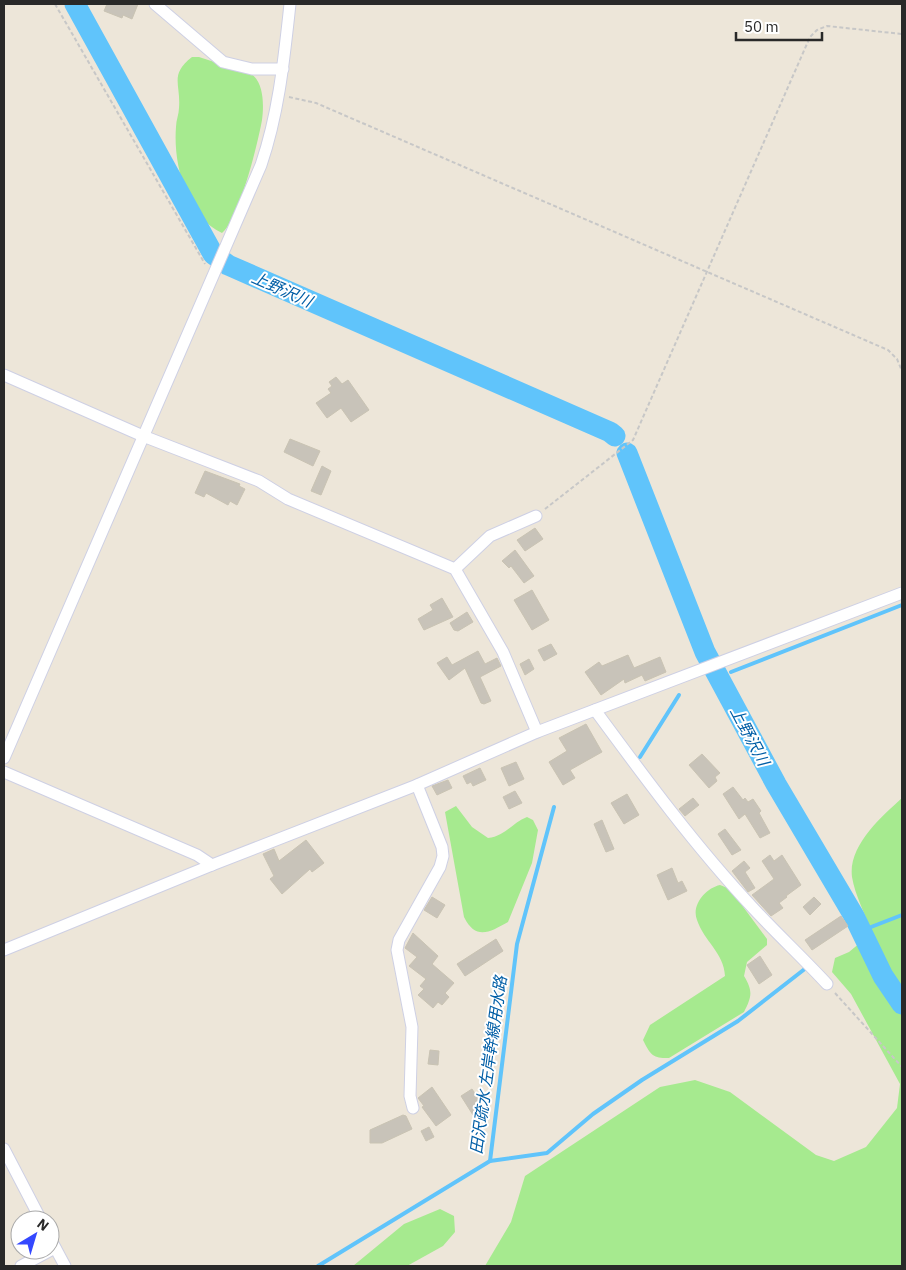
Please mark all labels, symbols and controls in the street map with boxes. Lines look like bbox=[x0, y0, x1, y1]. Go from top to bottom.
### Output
scale bar bbox=[736, 10, 822, 42]
text: 50 m bbox=[744, 17, 779, 36]
water label: 上野沢川 bbox=[249, 267, 317, 312]
water label: 上野沢川 bbox=[726, 703, 775, 771]
water label: 田沢疏水 左岸幹線用水路 bbox=[466, 973, 511, 1155]
north arrow bbox=[10, 1210, 60, 1260]
text: N bbox=[33, 1215, 53, 1235]

